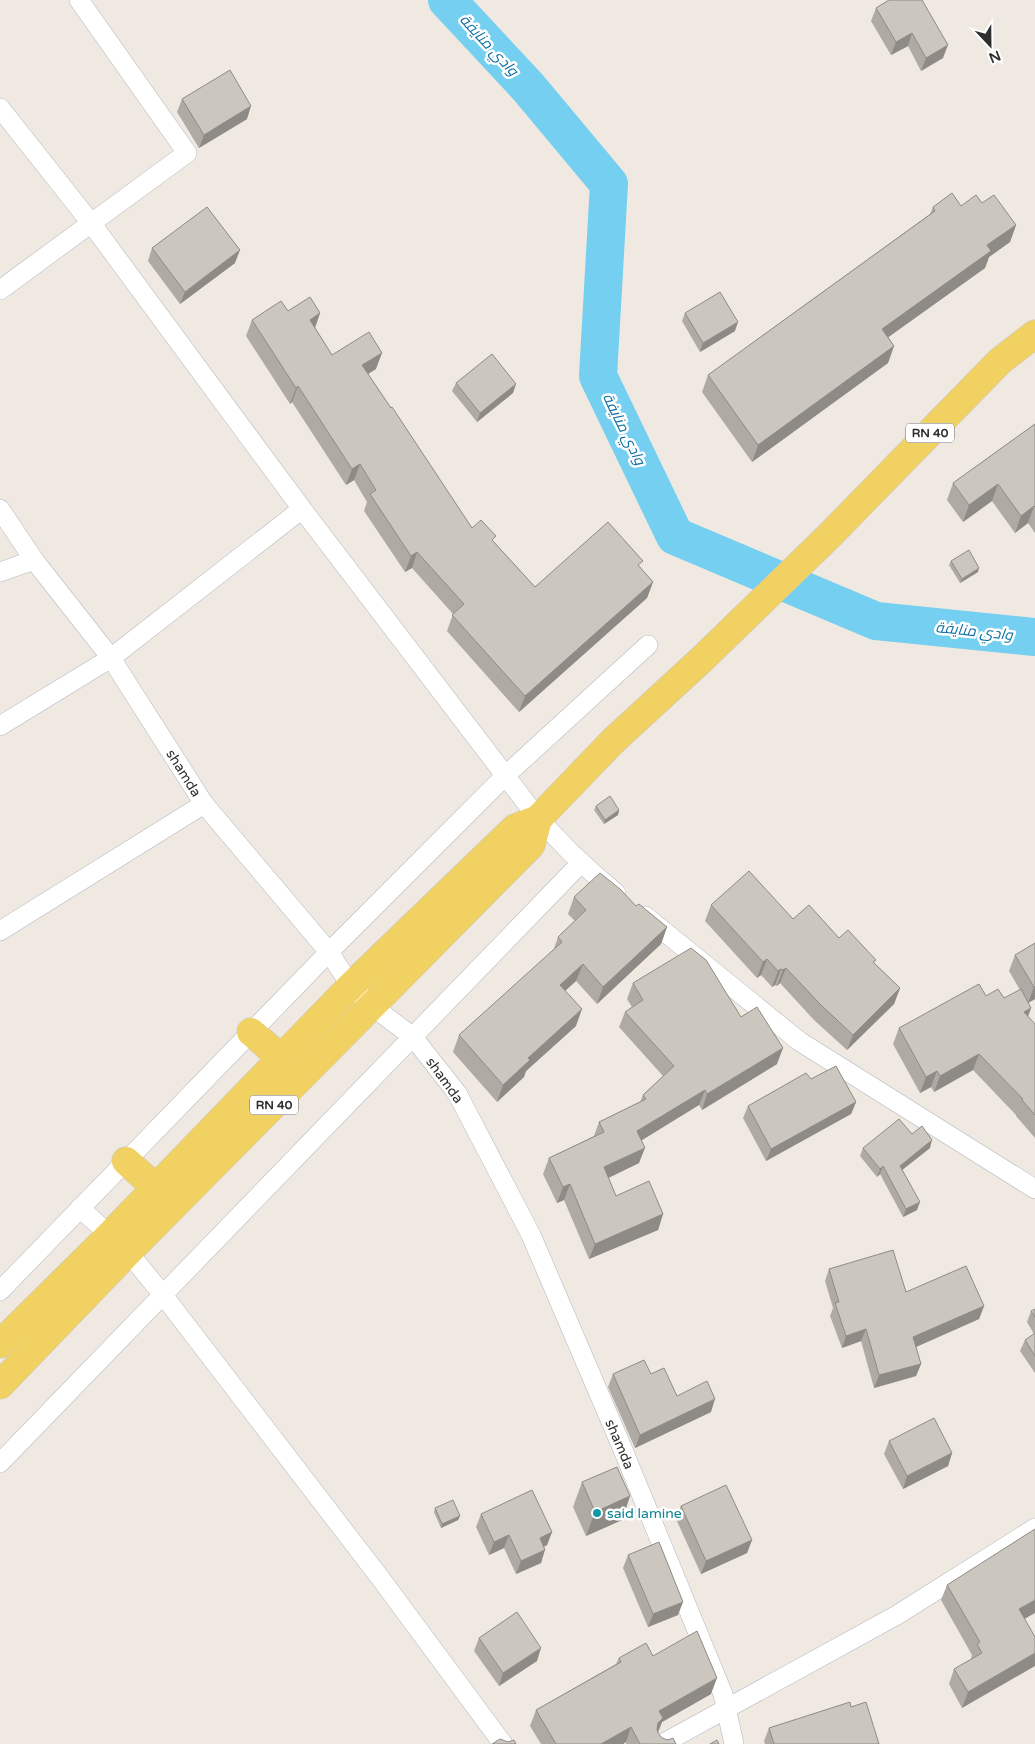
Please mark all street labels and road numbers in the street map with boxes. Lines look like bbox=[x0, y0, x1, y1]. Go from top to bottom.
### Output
road number: RN 40 bbox=[906, 423, 954, 442]
street label: shamda bbox=[162, 746, 205, 800]
street label: shamda bbox=[422, 1054, 467, 1107]
road number: RN 40 bbox=[250, 1096, 298, 1114]
street label: shamda bbox=[601, 1417, 638, 1472]

